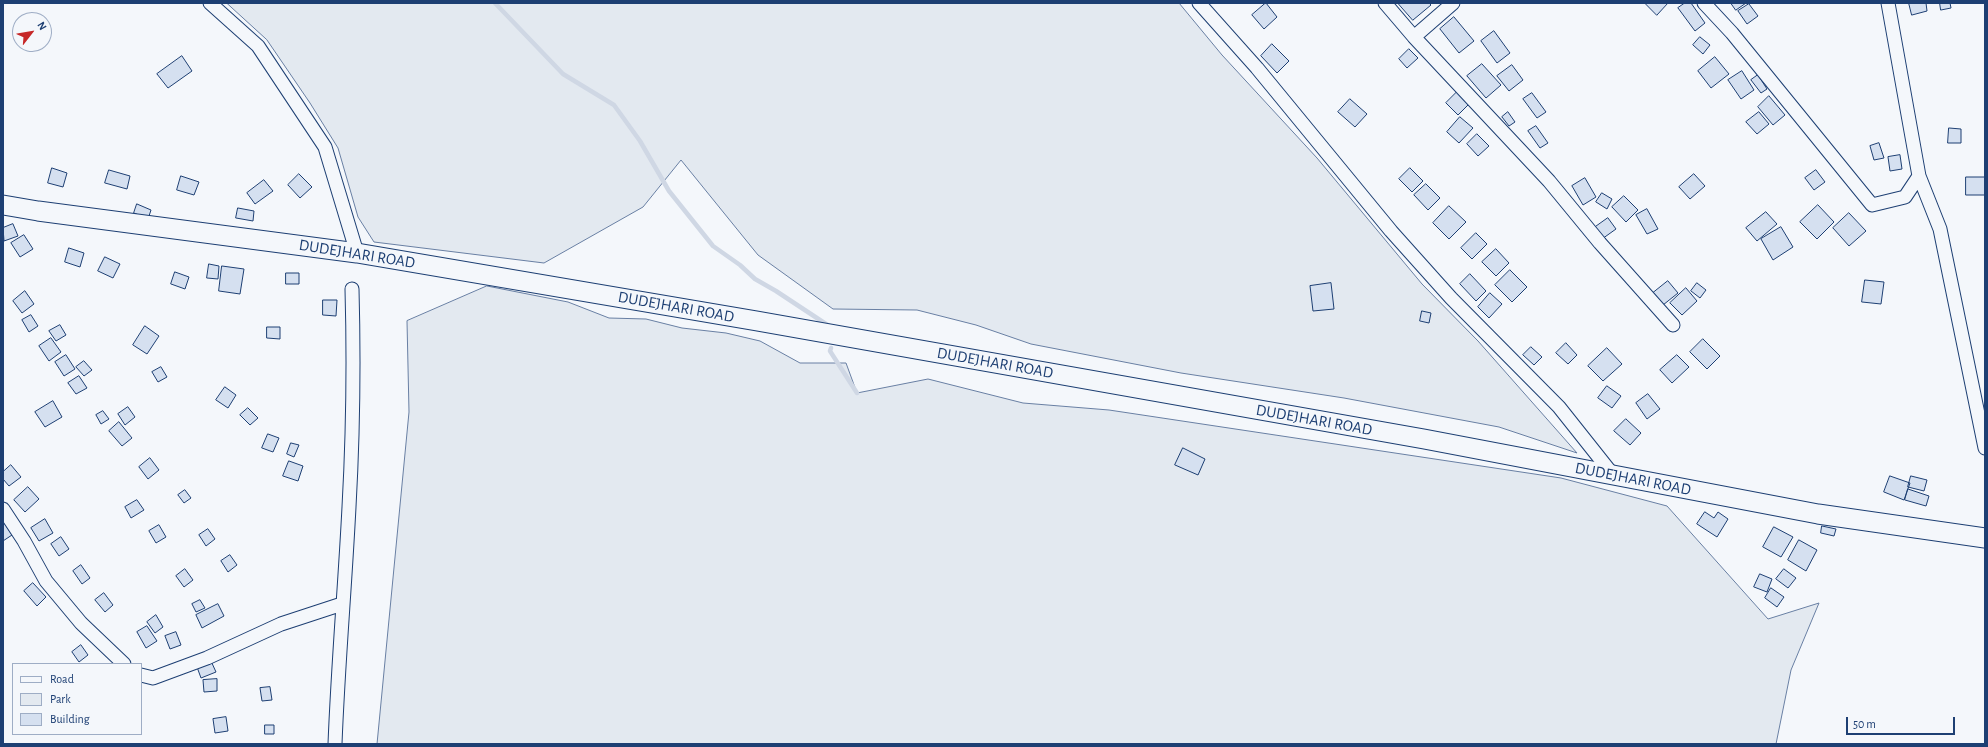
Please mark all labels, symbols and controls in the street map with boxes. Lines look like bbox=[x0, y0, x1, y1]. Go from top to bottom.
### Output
north arrow bbox=[12, 12, 52, 52]
text: N bbox=[35, 20, 49, 32]
street label: DUDEJHARI ROAD bbox=[297, 235, 417, 273]
street label: DUDEJHARI ROAD bbox=[616, 287, 736, 327]
street label: DUDEJHARI ROAD bbox=[935, 343, 1055, 383]
street label: DUDEJHARI ROAD bbox=[1254, 400, 1374, 440]
street label: DUDEJHARI ROAD bbox=[1573, 458, 1693, 500]
legend bbox=[12, 663, 142, 735]
text: Road bbox=[50, 673, 74, 685]
text: Park bbox=[50, 693, 71, 705]
scale bar bbox=[1848, 709, 1957, 735]
text: Building bbox=[50, 713, 90, 725]
text: 50 m bbox=[1853, 718, 1876, 730]

